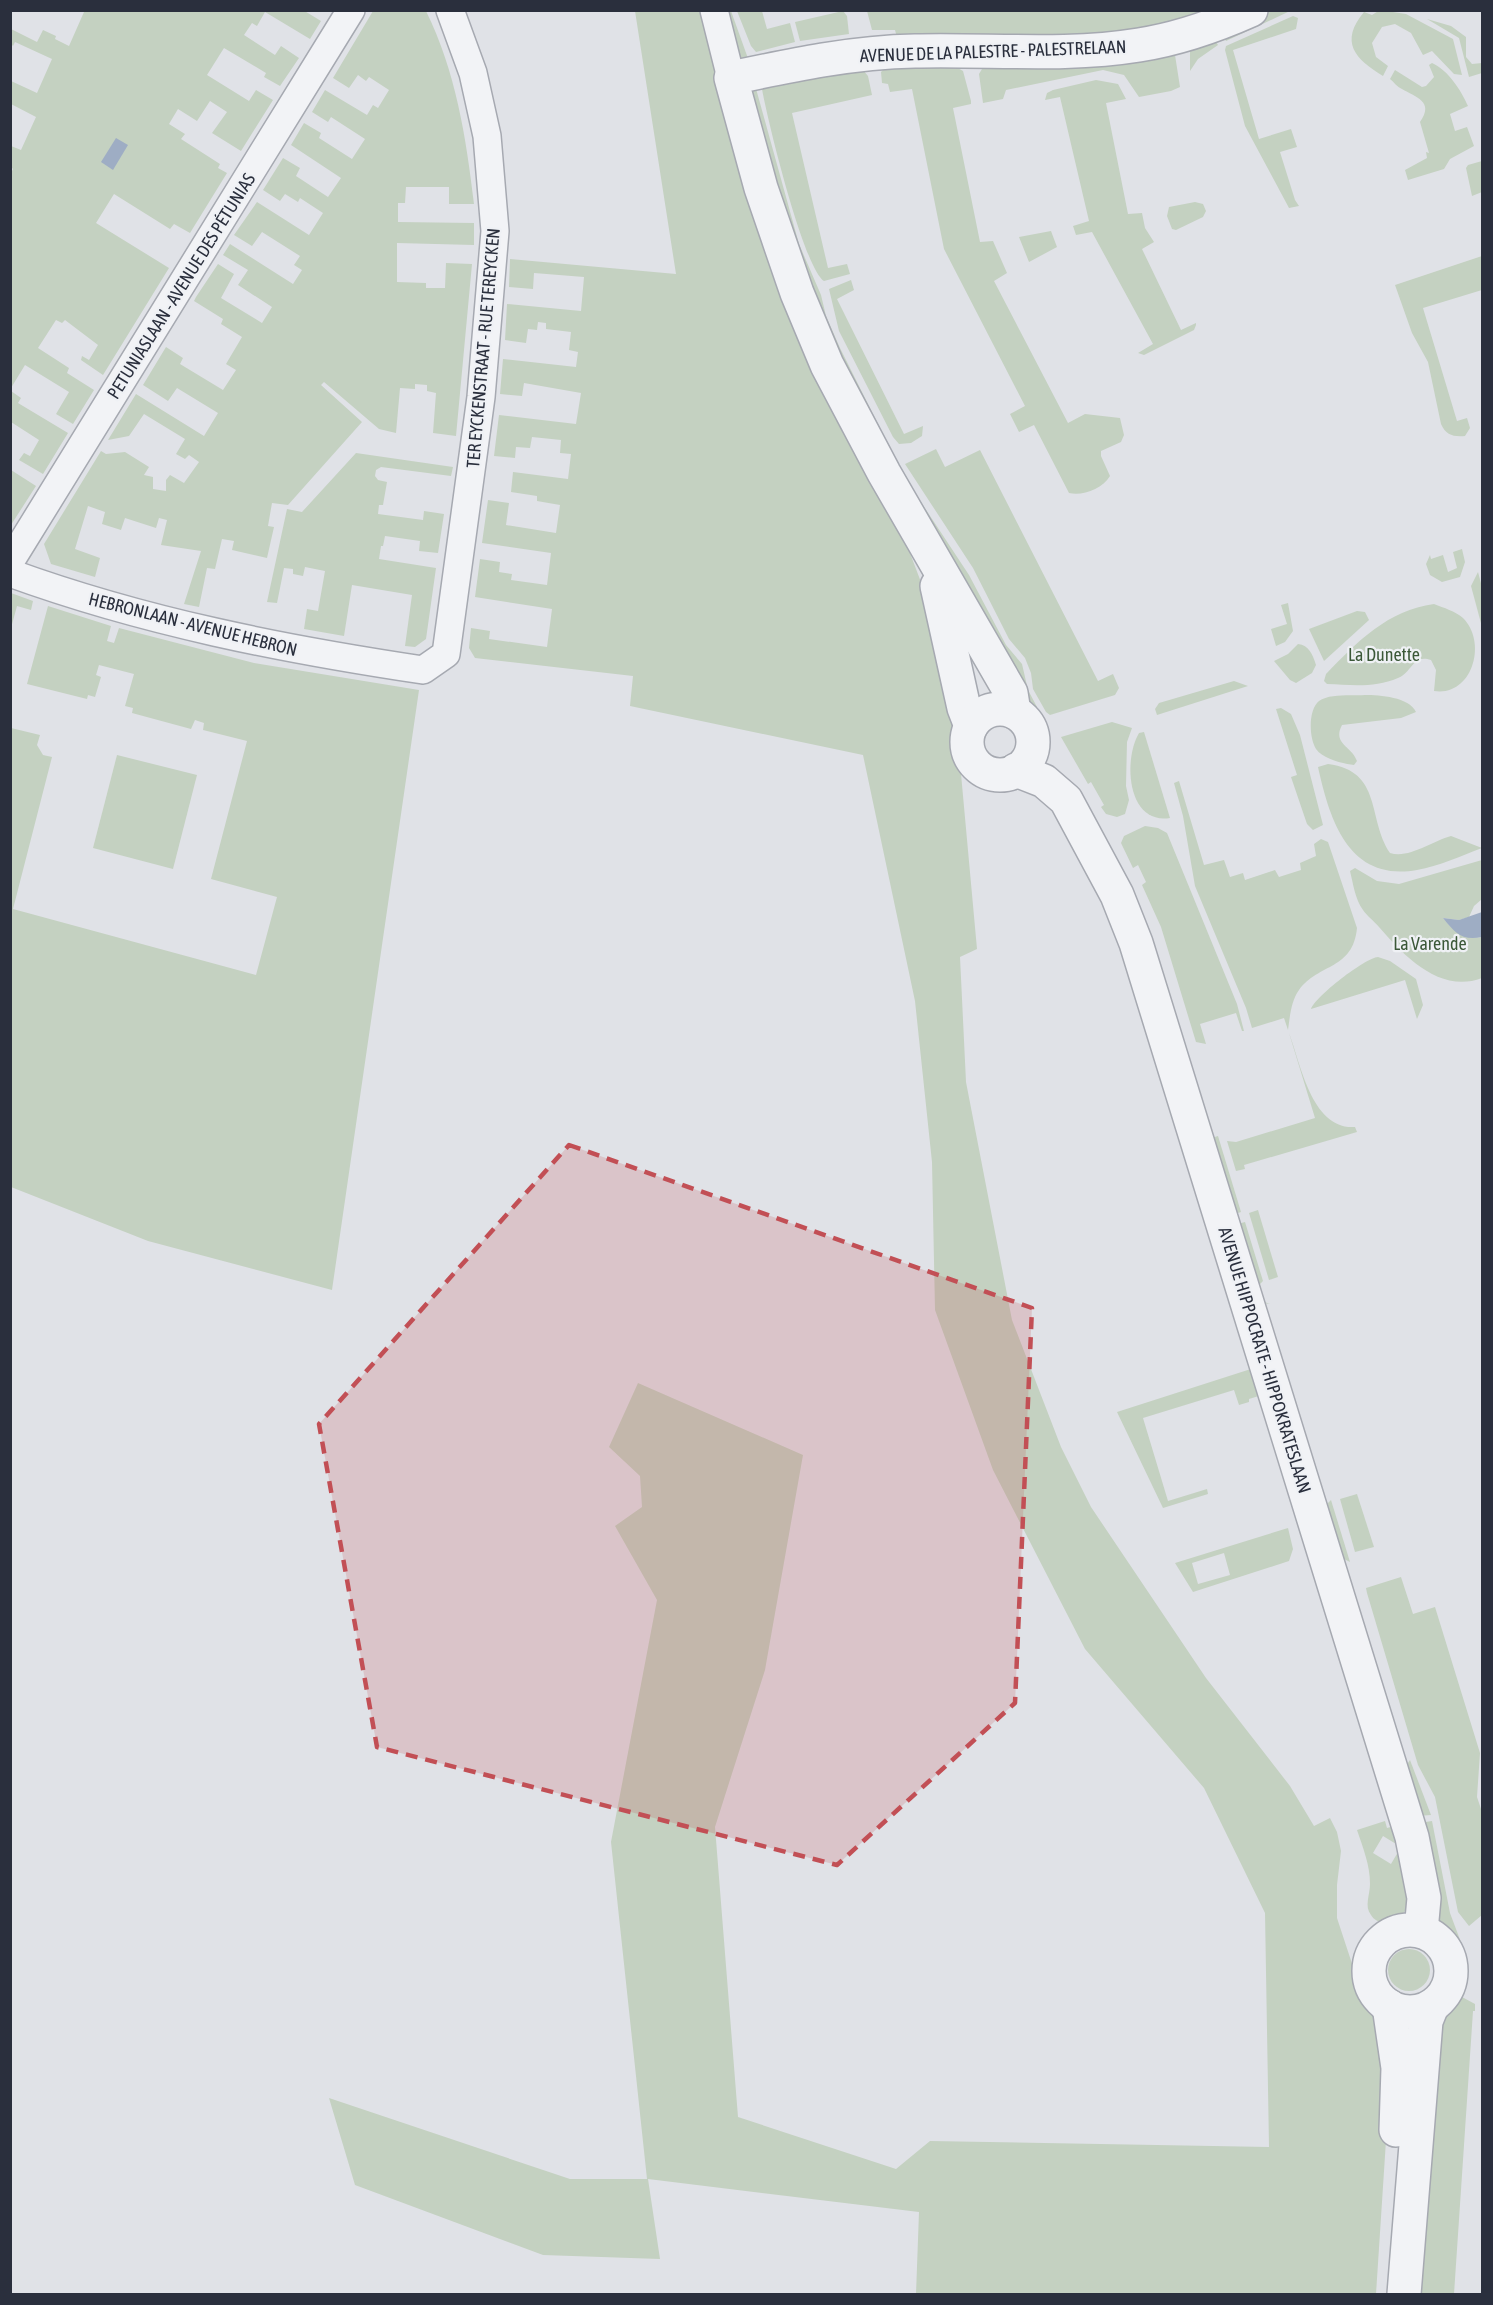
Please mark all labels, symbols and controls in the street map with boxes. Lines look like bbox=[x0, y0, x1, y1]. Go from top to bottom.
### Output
street label: AVENUE DE LA PALESTRE - PALESTRELAAN bbox=[859, 36, 1127, 66]
street label: PETUNIASLAAN - AVENUE DES PÉTUNIAS bbox=[103, 169, 260, 403]
street label: TER EYCKENSTRAAT - RUE TEREYCKEN bbox=[462, 227, 504, 469]
street label: HEBRONLAAN - AVENUE HEBRON bbox=[87, 588, 299, 660]
park label: La Dunette bbox=[1348, 644, 1420, 665]
park label: La Varende bbox=[1393, 933, 1467, 954]
street label: AVENUE HIPPOCRATE - HIPPOKRATESLAAN bbox=[1214, 1224, 1316, 1496]

